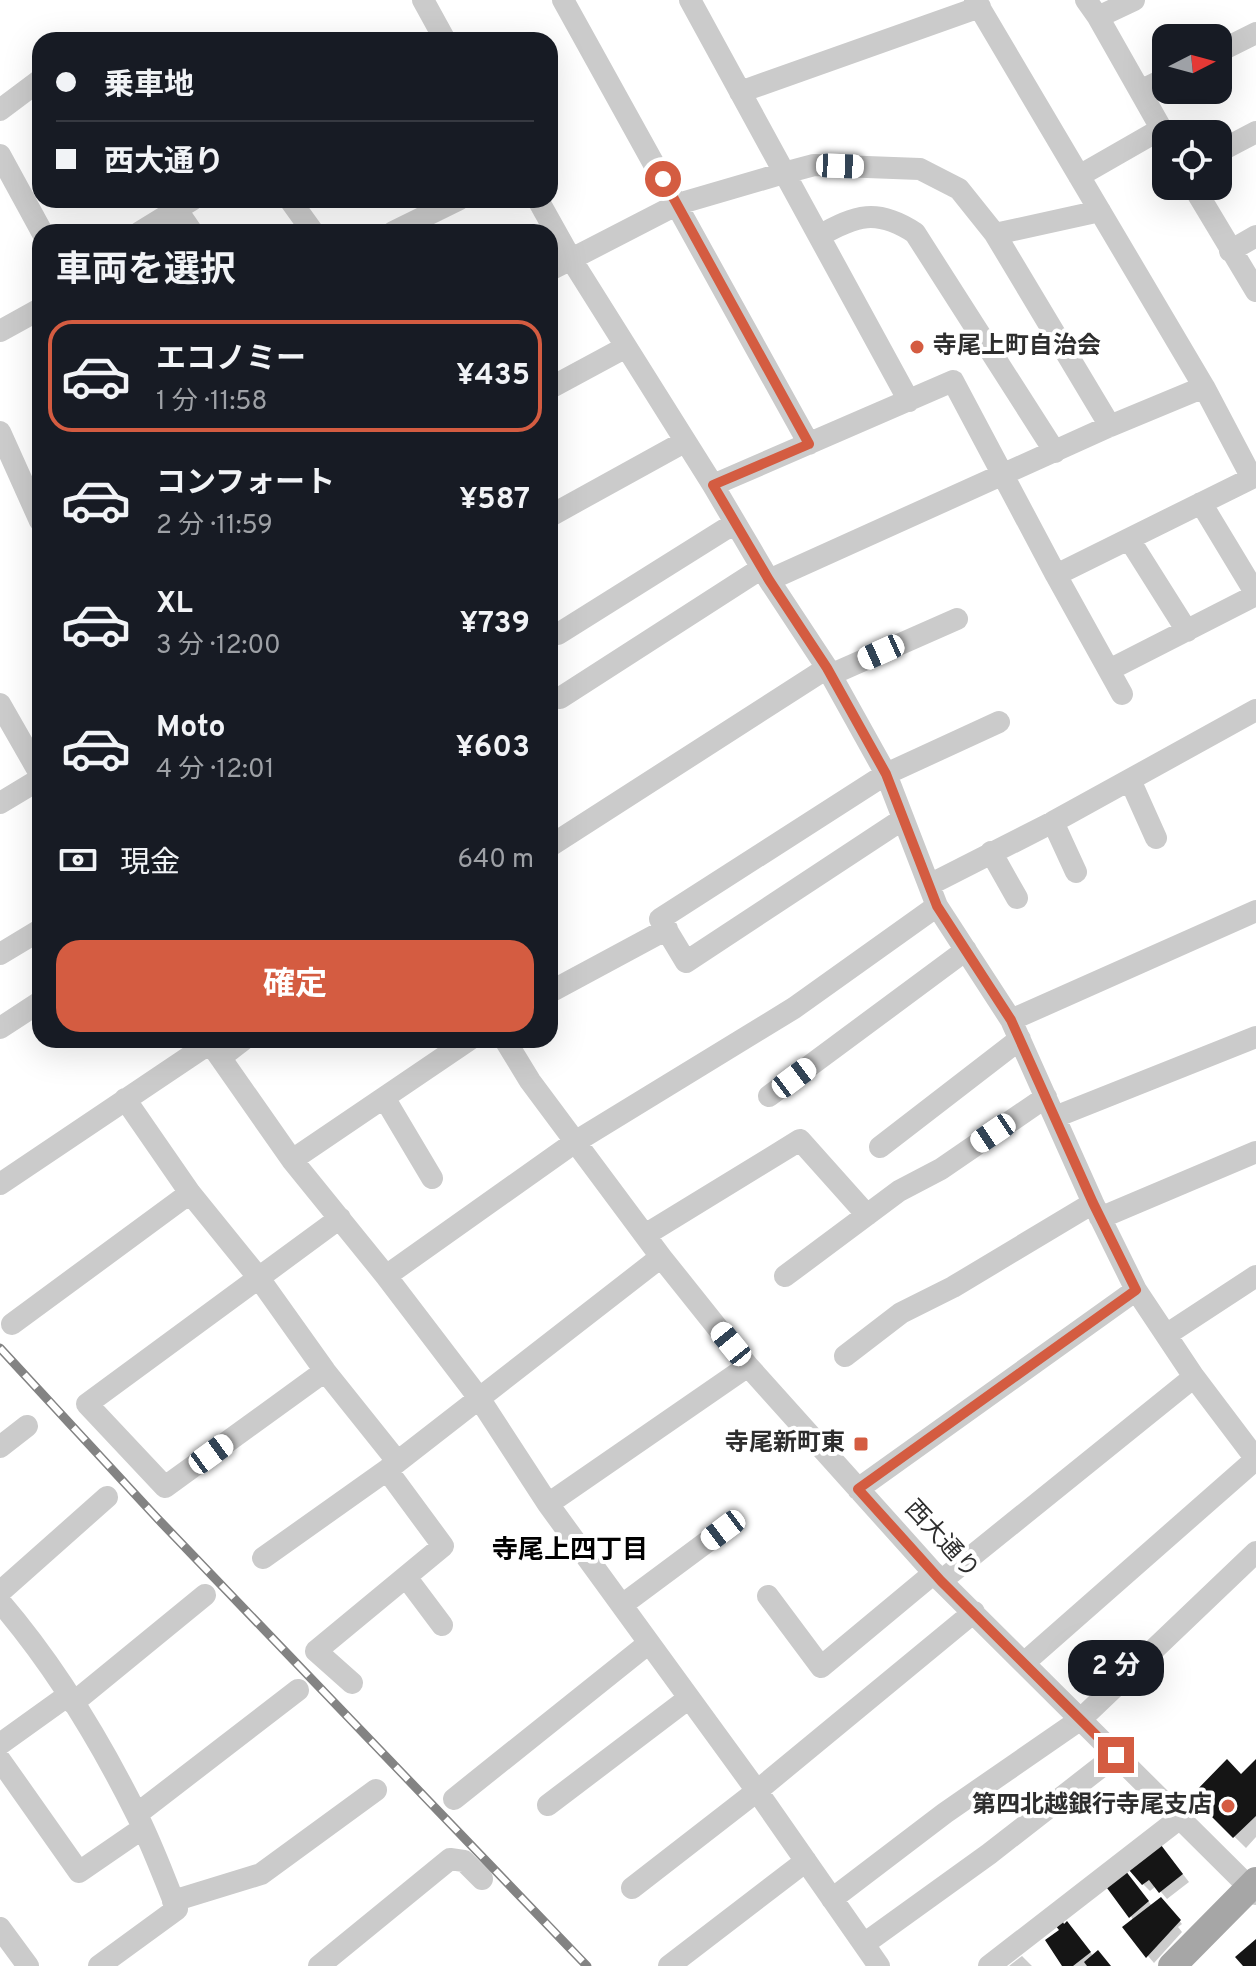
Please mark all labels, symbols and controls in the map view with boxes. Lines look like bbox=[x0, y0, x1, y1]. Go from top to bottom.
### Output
north arrow bbox=[1152, 24, 1232, 104]
map controls bbox=[1152, 24, 1232, 200]
text: 乗車地 bbox=[104, 68, 194, 105]
button: locate bbox=[1152, 120, 1232, 200]
text: 西大通り bbox=[104, 145, 224, 182]
car bbox=[816, 153, 864, 179]
route start bbox=[645, 161, 681, 197]
text: 車両を選択 bbox=[56, 249, 236, 295]
place label: 寺尾上町自治会 bbox=[933, 332, 1101, 362]
marker: 寺尾上町自治会 bbox=[908, 338, 926, 356]
icon: car bbox=[60, 340, 132, 412]
text: エコノミー bbox=[156, 342, 306, 379]
text: ¥435 bbox=[456, 358, 530, 395]
text: 1 分 · 11:58 bbox=[156, 386, 267, 419]
icon: car bbox=[60, 464, 132, 536]
text: コンフォート bbox=[156, 466, 335, 503]
text: ¥587 bbox=[459, 482, 530, 519]
text: 2 分 · 11:59 bbox=[156, 510, 273, 543]
text: XL bbox=[156, 586, 193, 623]
icon: car bbox=[60, 588, 132, 660]
text: ¥739 bbox=[460, 606, 530, 643]
text: 3 分 · 12:00 bbox=[156, 630, 281, 663]
car bbox=[854, 631, 908, 673]
text: Moto bbox=[156, 710, 226, 747]
icon: car bbox=[60, 712, 132, 784]
text: ¥603 bbox=[456, 730, 530, 767]
text: 4 分 · 12:01 bbox=[156, 754, 274, 787]
icon: cash bbox=[56, 838, 100, 882]
text: 640 m bbox=[458, 844, 534, 877]
text: 現金 bbox=[120, 846, 180, 883]
button: 確定 bbox=[56, 940, 534, 1032]
car bbox=[768, 1054, 820, 1102]
car bbox=[966, 1110, 1020, 1156]
car bbox=[707, 1318, 755, 1370]
place label: 寺尾新町東 bbox=[725, 1429, 845, 1459]
car bbox=[185, 1430, 237, 1478]
marker: 寺尾新町東 bbox=[852, 1435, 870, 1453]
street label: 西大通り bbox=[897, 1495, 985, 1585]
car bbox=[697, 1506, 749, 1554]
district label: 寺尾上四丁目 bbox=[492, 1535, 648, 1568]
callout: 2 分 bbox=[1068, 1639, 1164, 1695]
text: 2 分 bbox=[1092, 1651, 1140, 1684]
route end bbox=[1098, 1737, 1134, 1773]
place label: 第四北越銀行寺尾支店 bbox=[972, 1791, 1212, 1821]
marker: 第四北越銀行寺尾支店 bbox=[1219, 1797, 1237, 1815]

